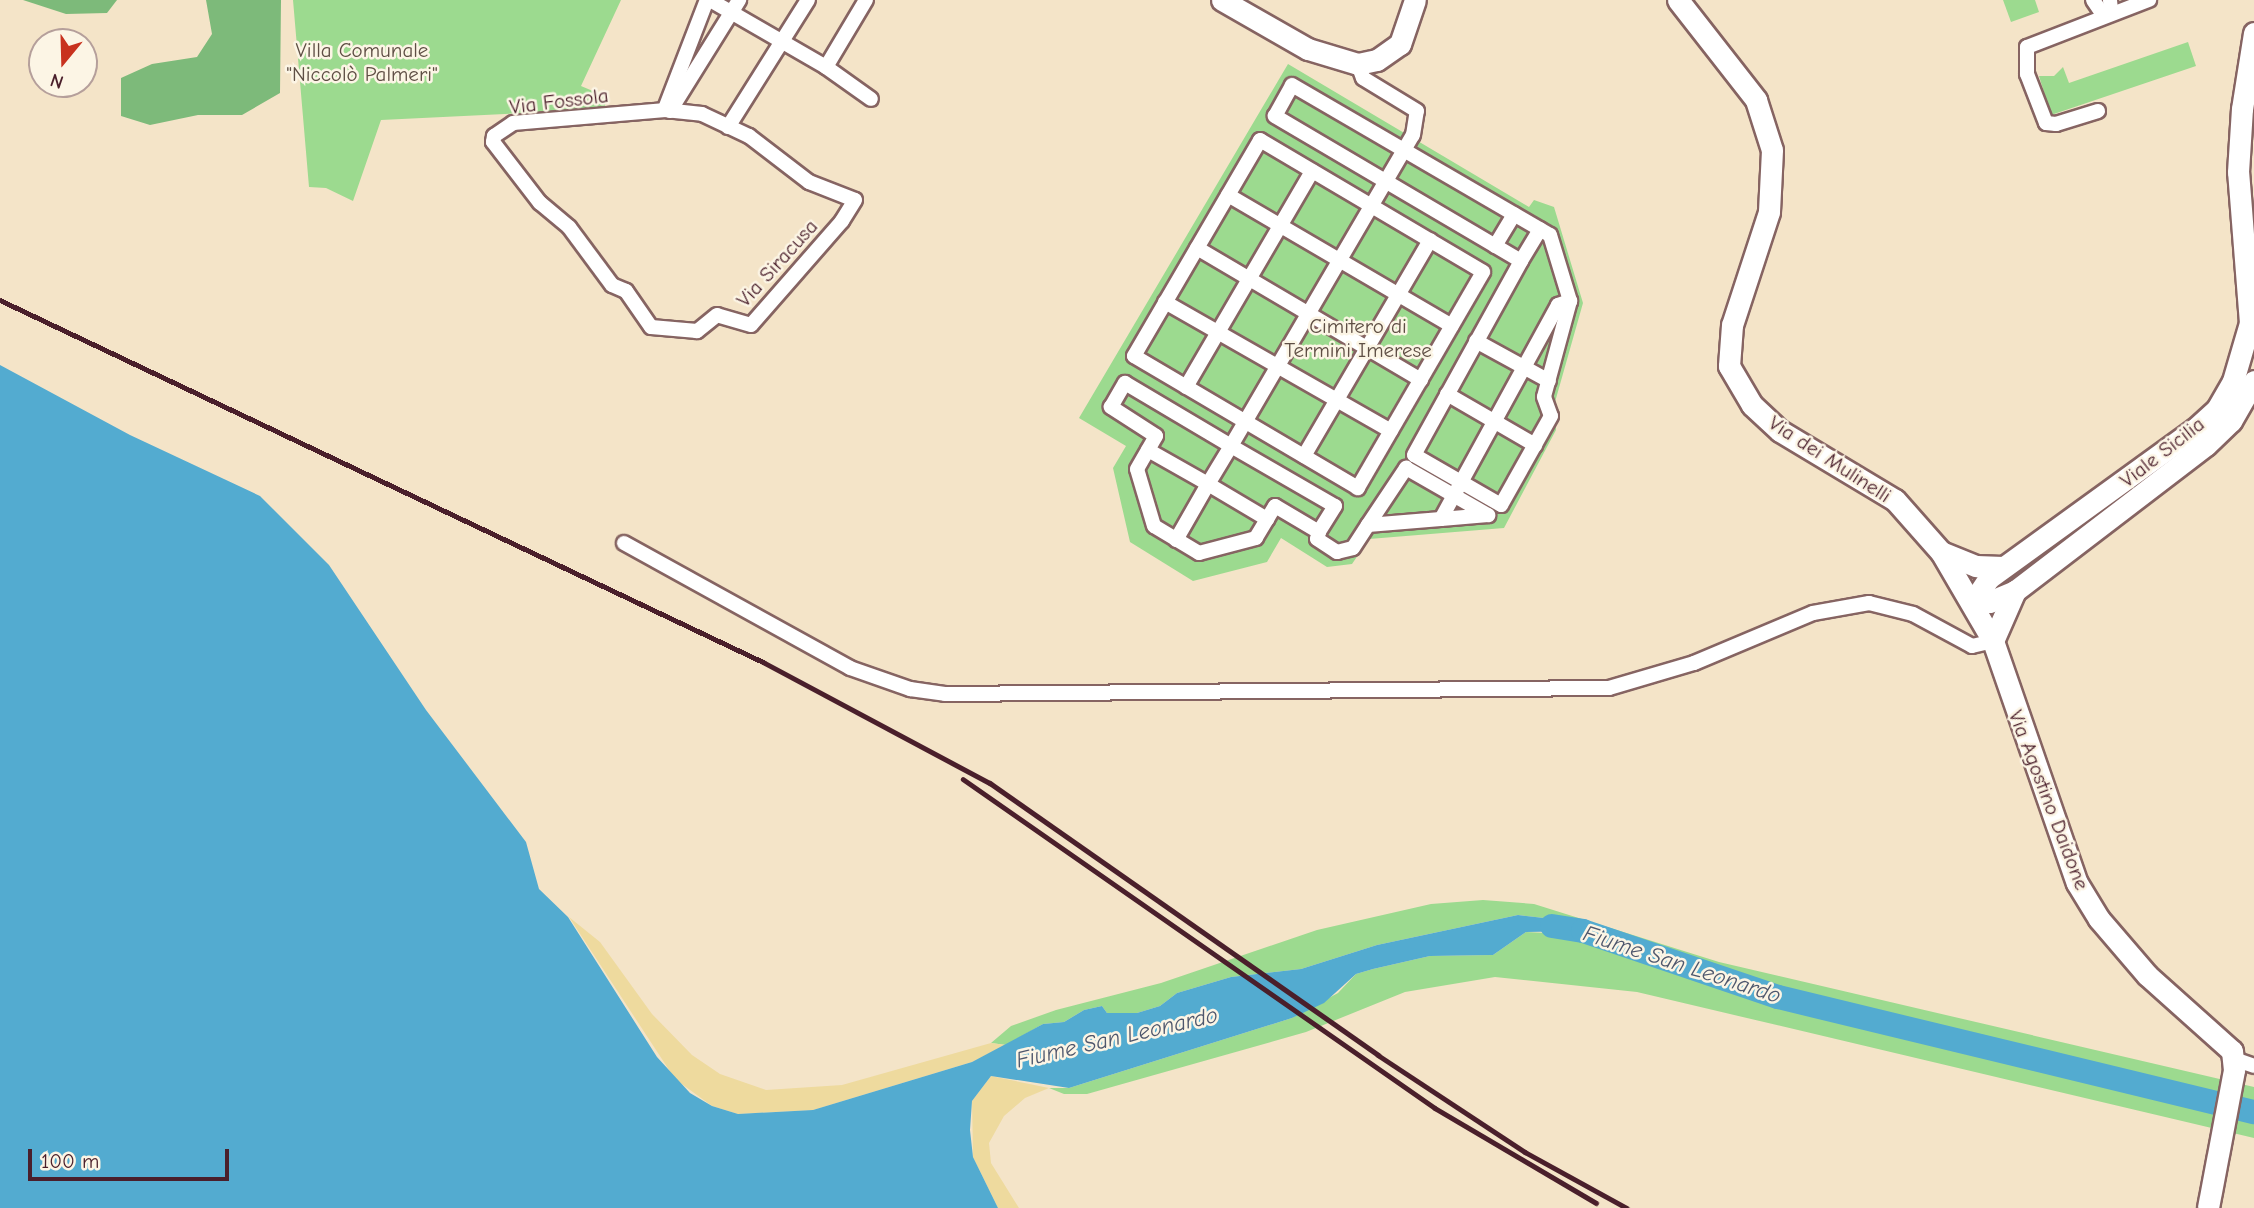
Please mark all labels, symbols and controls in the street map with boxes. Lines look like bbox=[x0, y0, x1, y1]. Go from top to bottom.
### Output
north arrow bbox=[28, 28, 98, 98]
park label: Villa Comunale "Niccolò Palmeri" bbox=[286, 37, 438, 87]
text: N bbox=[47, 69, 66, 93]
street label: Via Fossola bbox=[508, 82, 610, 120]
street label: Via Siracusa bbox=[731, 214, 823, 312]
park label: Cimitero di Termini Imerese bbox=[1284, 313, 1432, 363]
street label: Via dei Mulinelli bbox=[1764, 410, 1896, 508]
street label: Viale Sicilia bbox=[2115, 411, 2209, 493]
street label: Via Agostino Daidone bbox=[2003, 707, 2095, 893]
water label: Fiume San Leonardo bbox=[1580, 920, 1784, 1010]
water label: Fiume San Leonardo bbox=[1013, 1001, 1221, 1075]
scale bar bbox=[32, 1134, 233, 1178]
text: 100 m bbox=[41, 1149, 99, 1173]

